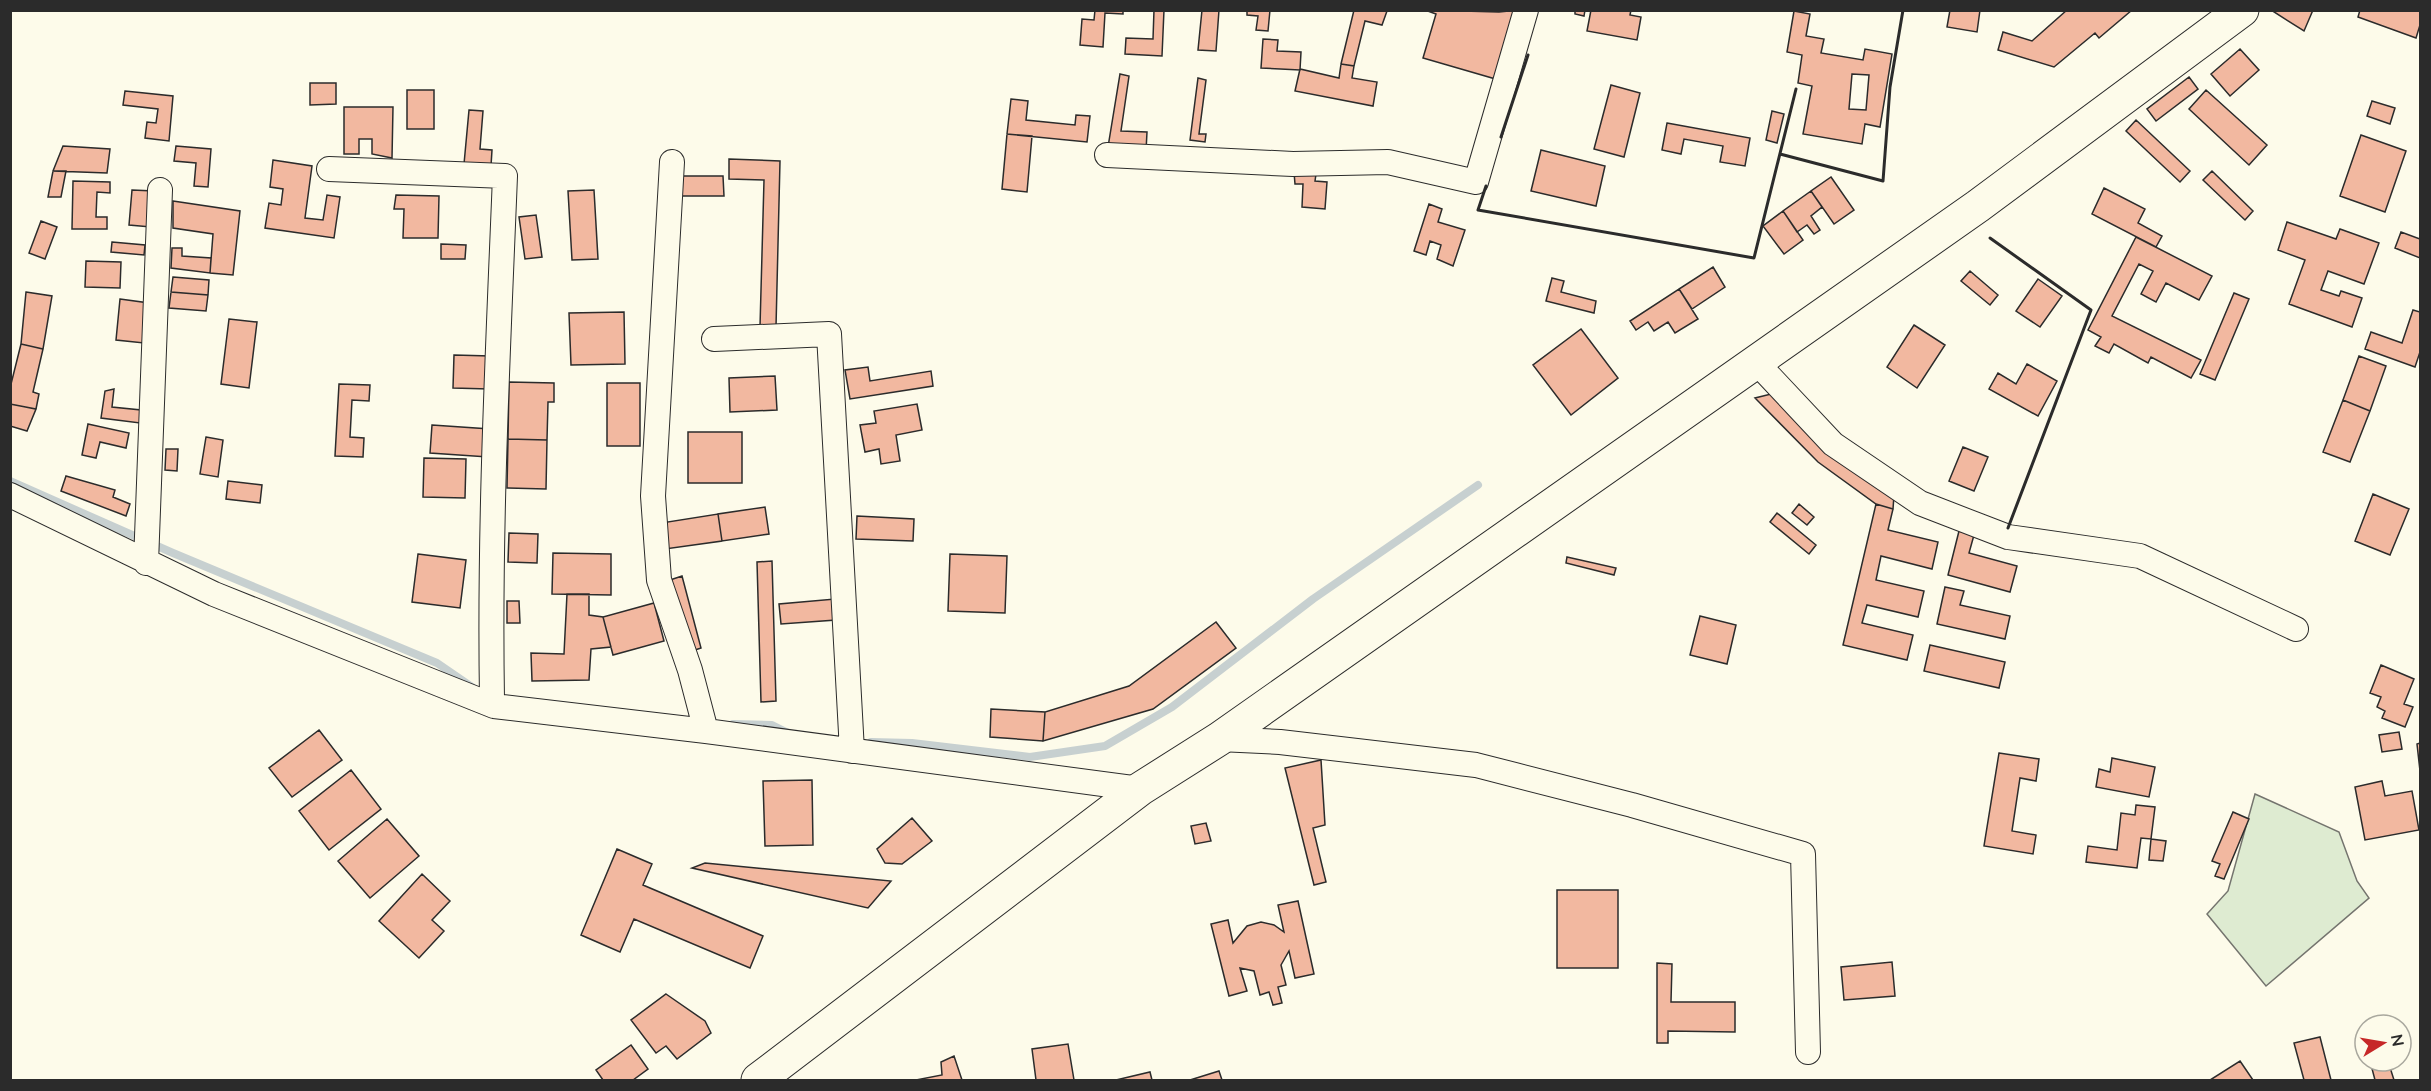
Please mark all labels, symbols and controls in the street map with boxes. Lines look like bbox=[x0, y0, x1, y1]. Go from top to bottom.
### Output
north arrow bbox=[2353, 1013, 2413, 1073]
text: N bbox=[2385, 1032, 2409, 1048]

